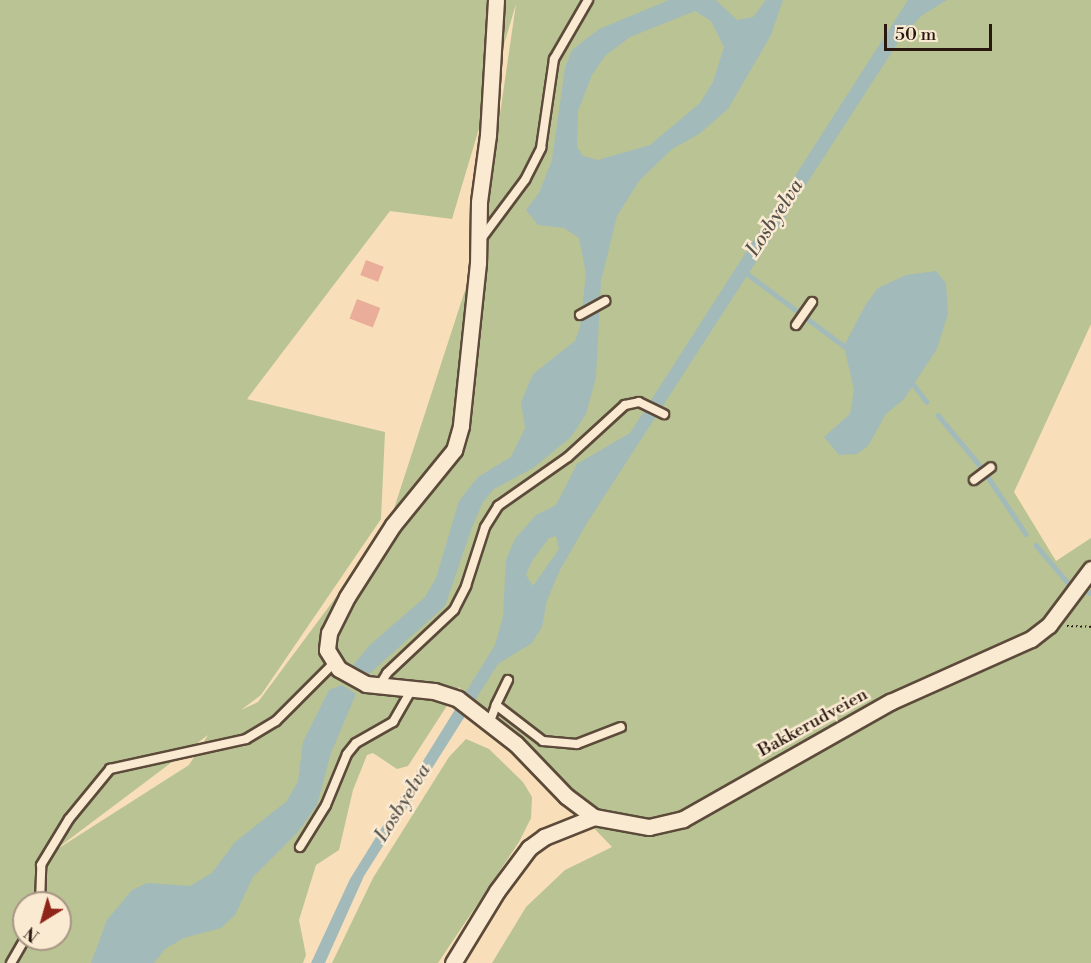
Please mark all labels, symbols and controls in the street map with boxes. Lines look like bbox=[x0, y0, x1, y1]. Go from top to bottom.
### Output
scale bar bbox=[887, 12, 995, 50]
text: 50 m bbox=[895, 23, 936, 46]
water label: Losbyelva bbox=[741, 175, 809, 261]
street label: Bakkerudveien bbox=[754, 684, 872, 762]
water label: Losbyelva bbox=[370, 760, 436, 846]
north arrow bbox=[12, 891, 72, 951]
text: N bbox=[21, 922, 43, 946]

